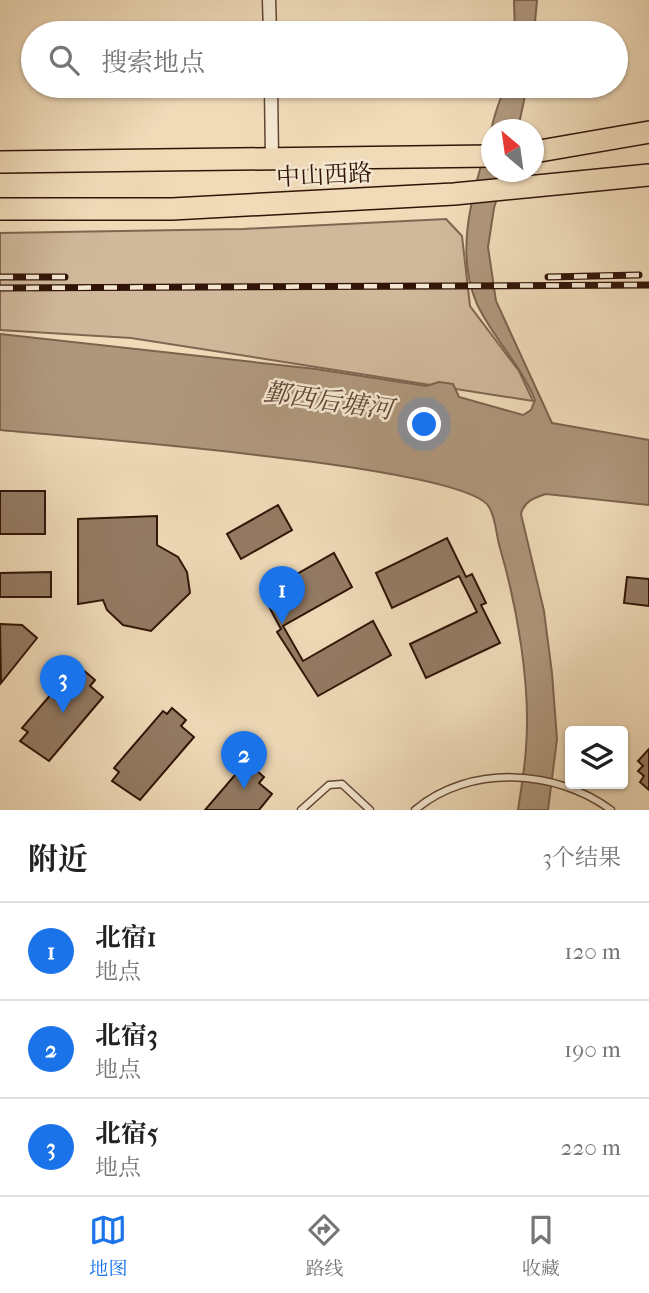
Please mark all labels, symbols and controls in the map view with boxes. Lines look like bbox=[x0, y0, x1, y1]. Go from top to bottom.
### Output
search box bbox=[21, 21, 628, 98]
icon: search bbox=[45, 41, 83, 79]
text: 搜索地点 bbox=[101, 47, 205, 78]
north arrow bbox=[481, 119, 544, 182]
street label: 中山西路 bbox=[275, 159, 373, 191]
water label: 鄞西后塘河 bbox=[261, 377, 398, 426]
your location bbox=[407, 407, 441, 441]
pin: 1 bbox=[259, 566, 305, 624]
pin: 3 bbox=[40, 655, 86, 713]
map controls bbox=[565, 726, 628, 789]
button: layers bbox=[565, 726, 628, 789]
pin: 2 bbox=[221, 731, 267, 789]
text: 附近 bbox=[28, 842, 88, 877]
text: 3个结果 bbox=[543, 844, 621, 871]
text: 北宿1 bbox=[95, 922, 156, 953]
text: 1 bbox=[47, 938, 55, 965]
text: 120 m bbox=[564, 938, 621, 965]
text: 地点 bbox=[95, 958, 141, 985]
text: 北宿3 bbox=[95, 1020, 158, 1051]
text: 2 bbox=[45, 1036, 57, 1063]
text: 190 m bbox=[564, 1036, 621, 1063]
text: 地点 bbox=[95, 1056, 141, 1083]
text: 北宿5 bbox=[95, 1118, 158, 1149]
text: 3 bbox=[46, 1134, 56, 1161]
text: 220 m bbox=[561, 1134, 621, 1161]
text: 地点 bbox=[95, 1154, 141, 1181]
tab: 地图 bbox=[89, 1211, 127, 1280]
tab: 路线 bbox=[305, 1211, 344, 1280]
tab: 收藏 bbox=[522, 1211, 560, 1280]

